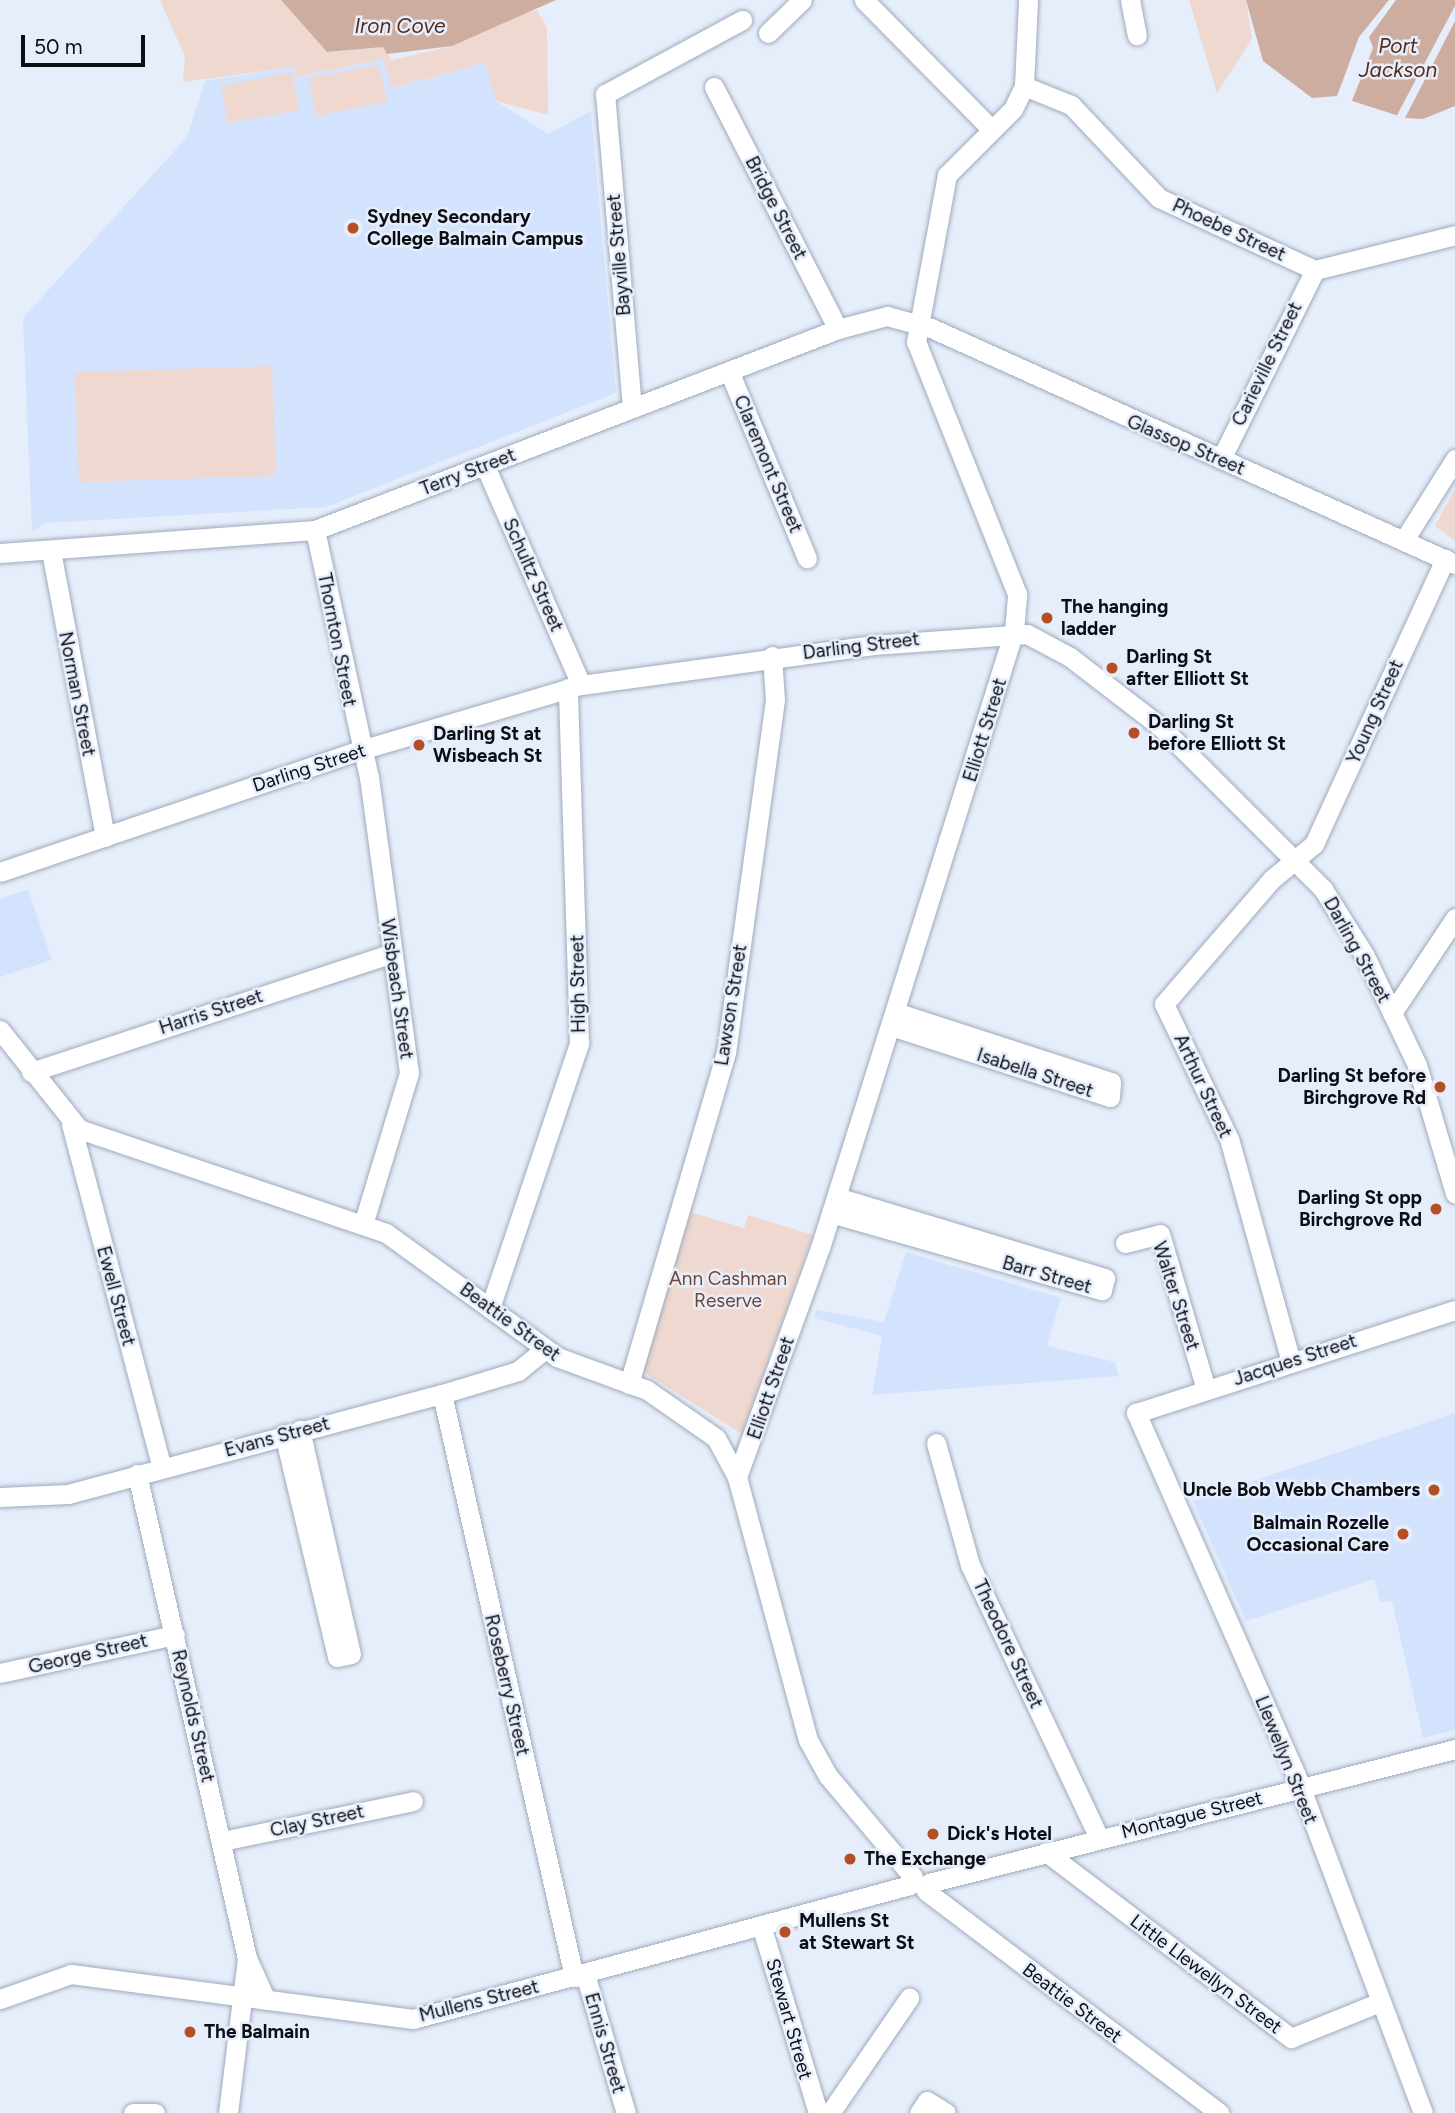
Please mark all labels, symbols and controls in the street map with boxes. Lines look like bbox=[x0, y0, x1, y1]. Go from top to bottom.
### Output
water label: Iron Cove bbox=[354, 13, 446, 39]
scale bar bbox=[24, 21, 149, 65]
water label: Port Jackson bbox=[1359, 33, 1437, 83]
text: 50 m bbox=[34, 34, 83, 59]
street label: Bridge Street bbox=[740, 152, 812, 264]
street label: Bayville Street bbox=[602, 193, 636, 317]
street label: Phoebe Street bbox=[1169, 194, 1289, 266]
place label: Sydney Secondary College Balmain Campus bbox=[367, 206, 583, 250]
marker: Sydney Secondary College Balmain Campus bbox=[345, 220, 361, 236]
street label: Carieville Street bbox=[1227, 298, 1307, 430]
street label: Claremont Street bbox=[729, 392, 807, 536]
street label: Glassop Street bbox=[1123, 410, 1249, 480]
street label: Terry Street bbox=[417, 443, 519, 501]
street label: Schultz Street bbox=[498, 515, 568, 635]
street label: Thornton Street bbox=[313, 571, 361, 709]
place label: The hanging ladder bbox=[1061, 596, 1168, 640]
marker: The hanging ladder bbox=[1039, 610, 1055, 626]
street label: Darling Street bbox=[801, 628, 921, 664]
street label: Norman Street bbox=[54, 630, 100, 758]
place label: Darling St after Elliott St bbox=[1126, 646, 1249, 690]
street label: Young Street bbox=[1342, 656, 1408, 768]
marker: Darling St after Elliott St bbox=[1104, 660, 1120, 676]
street label: Elliott Street bbox=[958, 675, 1012, 785]
place label: Darling St before Elliott St bbox=[1148, 711, 1286, 755]
place label: Darling St at Wisbeach St bbox=[433, 723, 542, 767]
marker: Darling St before Elliott St bbox=[1126, 725, 1142, 741]
marker: Darling St at Wisbeach St bbox=[411, 737, 427, 753]
street label: Darling Street bbox=[250, 739, 368, 797]
street label: Darling Street bbox=[1319, 893, 1395, 1007]
street label: Wisbeach Street bbox=[376, 917, 418, 1061]
street label: High Street bbox=[566, 935, 590, 1033]
street label: Lawson Street bbox=[710, 943, 752, 1067]
street label: Harris Street bbox=[156, 984, 266, 1040]
street label: Arthur Street bbox=[1169, 1030, 1237, 1142]
street label: Isabella Street bbox=[974, 1043, 1096, 1103]
place label: Darling St before Birchgrove Rd bbox=[1277, 1065, 1426, 1109]
marker: Darling St before Birchgrove Rd bbox=[1432, 1079, 1448, 1095]
place label: Darling St opp Birchgrove Rd bbox=[1297, 1187, 1422, 1231]
marker: Darling St opp Birchgrove Rd bbox=[1428, 1201, 1444, 1217]
street label: Walter Street bbox=[1148, 1239, 1204, 1353]
street label: Ewell Street bbox=[92, 1244, 140, 1348]
street label: Barr Street bbox=[1000, 1251, 1094, 1299]
park label: Ann Cashman Reserve bbox=[669, 1268, 787, 1312]
street label: Beattie Street bbox=[455, 1278, 565, 1366]
street label: Jacques Street bbox=[1230, 1329, 1360, 1391]
street label: Elliott Street bbox=[743, 1334, 799, 1442]
street label: Evans Street bbox=[222, 1412, 332, 1462]
place label: Uncle Bob Webb Chambers bbox=[1182, 1479, 1420, 1501]
marker: Uncle Bob Webb Chambers bbox=[1426, 1482, 1442, 1498]
place label: Balmain Rozelle Occasional Care bbox=[1247, 1512, 1389, 1556]
marker: Balmain Rozelle Occasional Care bbox=[1395, 1526, 1411, 1542]
street label: Theodore Street bbox=[968, 1576, 1048, 1712]
street label: Roseberry Street bbox=[480, 1612, 534, 1758]
street label: George Street bbox=[26, 1629, 150, 1679]
street label: Reynolds Street bbox=[167, 1647, 219, 1785]
street label: Llewellyn Street bbox=[1250, 1693, 1322, 1827]
street label: Montague Street bbox=[1119, 1786, 1265, 1844]
street label: Clay Street bbox=[268, 1800, 366, 1842]
place label: Dick's Hotel bbox=[947, 1823, 1052, 1845]
marker: Dick's Hotel bbox=[925, 1826, 941, 1842]
place label: The Exchange bbox=[864, 1848, 986, 1870]
marker: The Exchange bbox=[842, 1851, 858, 1867]
place label: Mullens St at Stewart St bbox=[799, 1910, 915, 1954]
street label: Little Llewellyn Street bbox=[1126, 1910, 1286, 2038]
marker: Mullens St at Stewart St bbox=[777, 1924, 793, 1940]
street label: Stewart Street bbox=[761, 1956, 817, 2082]
street label: Beattie Street bbox=[1018, 1958, 1126, 2048]
street label: Mullens Street bbox=[417, 1975, 541, 2027]
street label: Ennis Street bbox=[580, 1990, 630, 2096]
place label: The Balmain bbox=[204, 2021, 310, 2043]
marker: The Balmain bbox=[182, 2024, 198, 2040]

